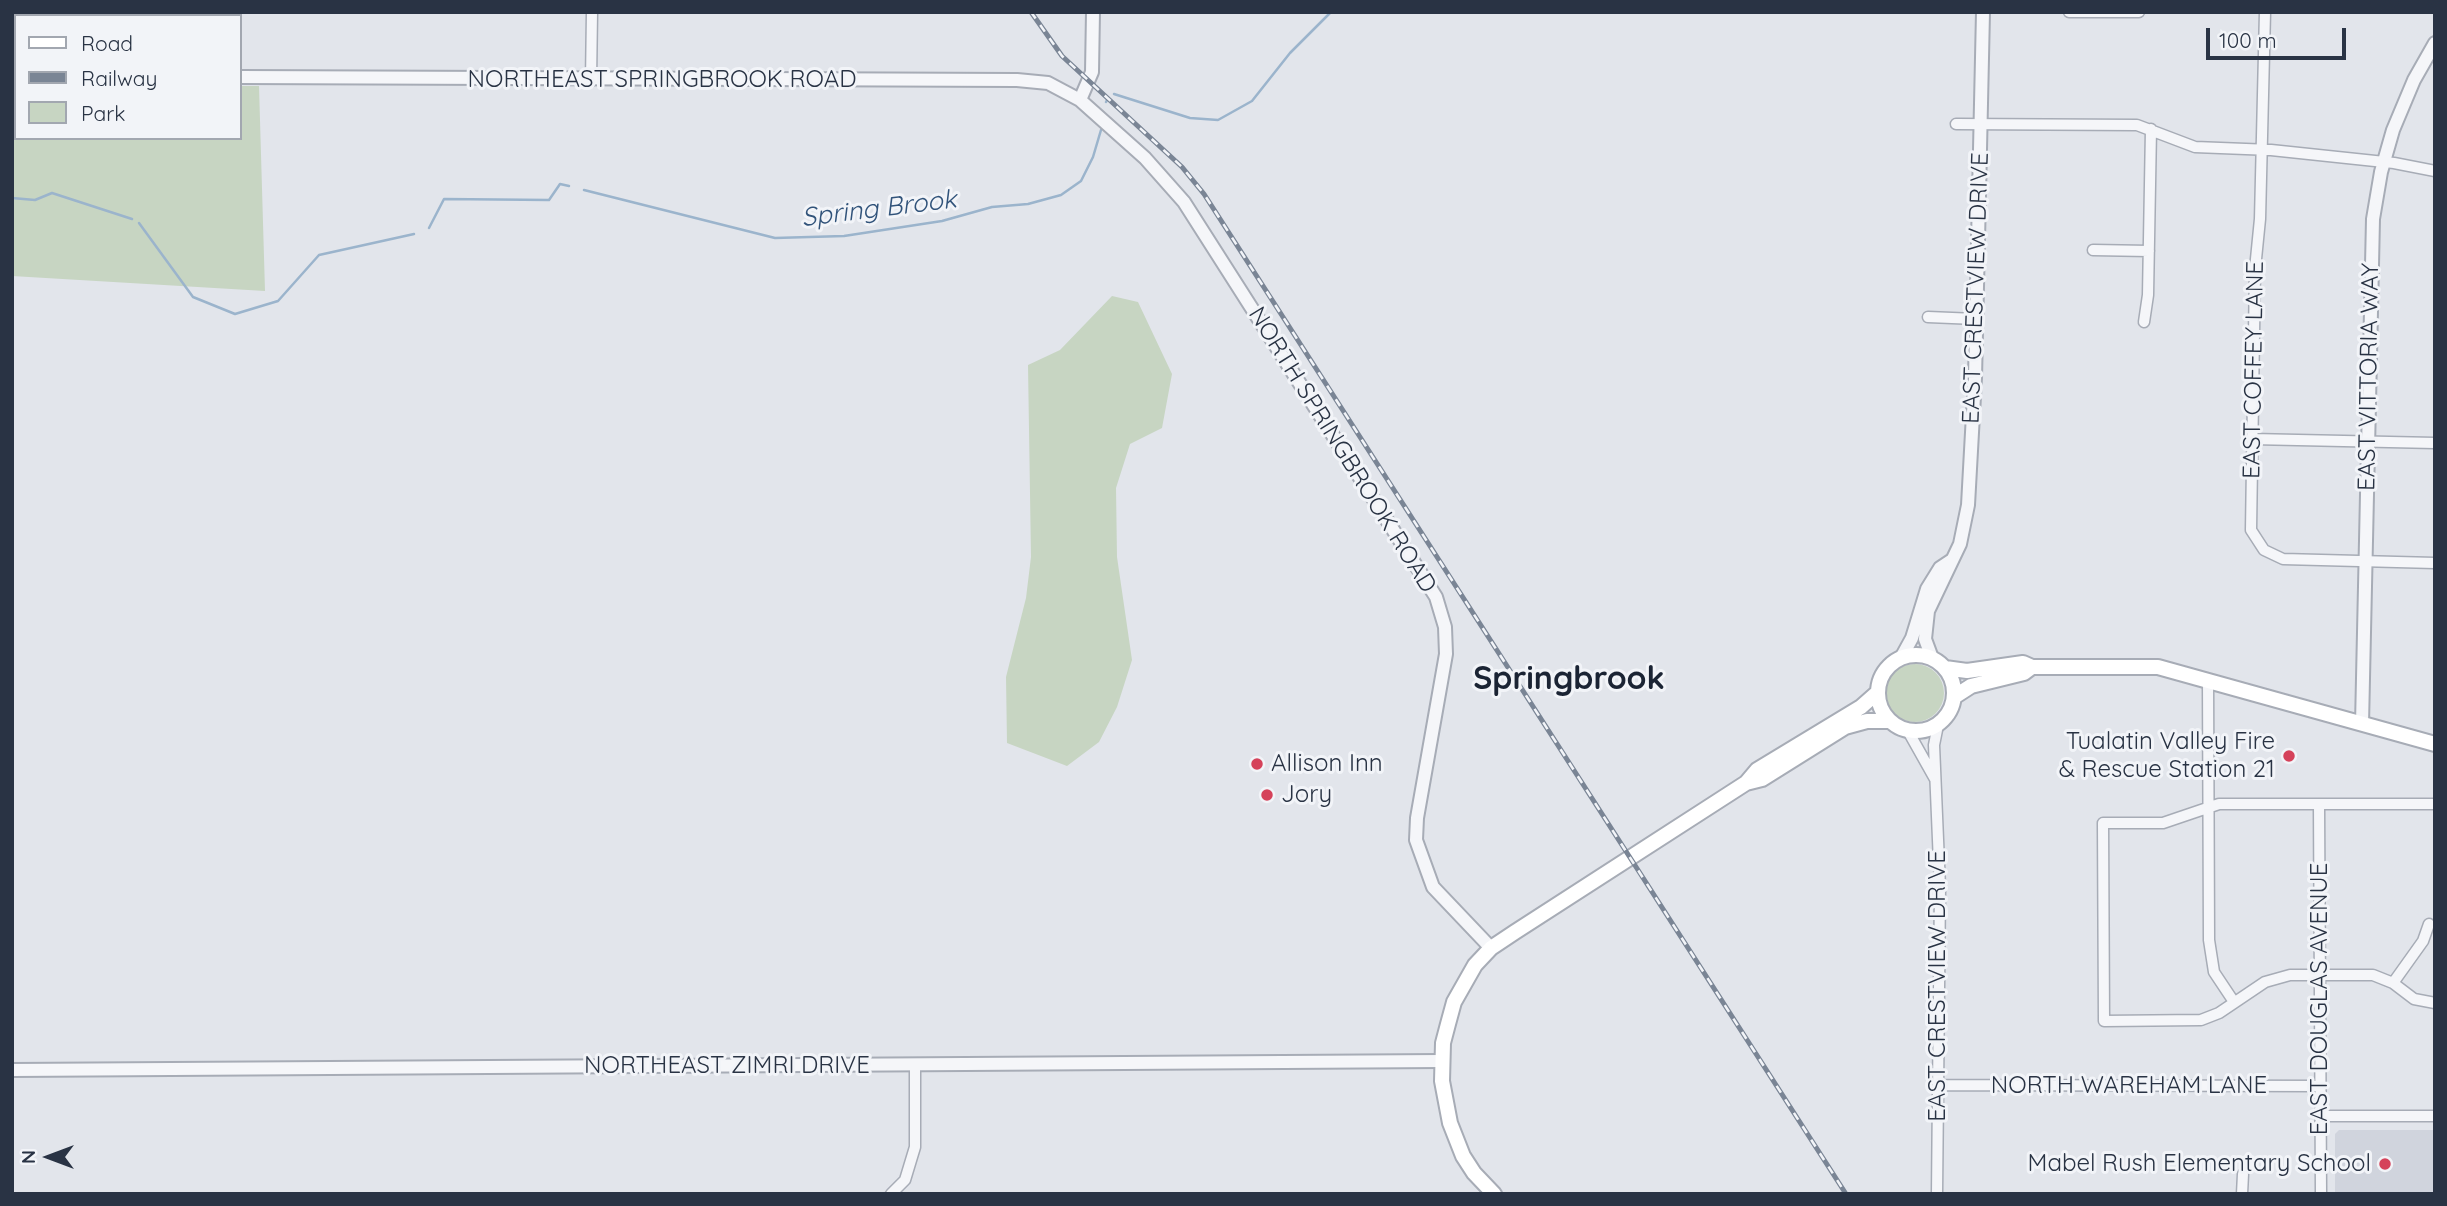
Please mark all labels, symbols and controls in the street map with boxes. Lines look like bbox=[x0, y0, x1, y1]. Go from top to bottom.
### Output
legend bbox=[14, 14, 242, 140]
scale bar bbox=[2209, 14, 2349, 58]
text: 100 m bbox=[2219, 27, 2277, 53]
text: Road bbox=[81, 30, 133, 56]
text: Railway bbox=[81, 65, 157, 91]
street label: NORTHEAST SPRINGBROOK ROAD bbox=[468, 66, 856, 94]
text: Park bbox=[81, 100, 125, 126]
street label: EAST CRESTVIEW DRIVE bbox=[1957, 152, 1995, 424]
water label: Spring Brook bbox=[800, 184, 958, 234]
street label: EAST COFFEY LANE bbox=[2238, 261, 2270, 479]
street label: EAST VITTORIA WAY bbox=[2353, 263, 2385, 491]
street label: NORTH SPRINGBROOK ROAD bbox=[1242, 302, 1442, 598]
district label: Springbrook bbox=[1473, 660, 1665, 698]
place label: Tualatin Valley Fire & Rescue Station 21 bbox=[2059, 728, 2275, 784]
marker: Tualatin Valley Fire & Rescue Station 21 bbox=[2281, 748, 2297, 764]
place label: Allison Inn bbox=[1271, 750, 1383, 778]
marker: Allison Inn bbox=[1249, 756, 1265, 772]
place label: Jory bbox=[1281, 781, 1332, 809]
marker: Jory bbox=[1259, 787, 1275, 803]
street label: EAST CRESTVIEW DRIVE bbox=[1924, 850, 1952, 1122]
street label: EAST DOUGLAS AVENUE bbox=[2306, 863, 2334, 1135]
street label: NORTHEAST ZIMRI DRIVE bbox=[584, 1052, 870, 1080]
street label: NORTH WAREHAM LANE bbox=[1991, 1072, 2267, 1100]
north arrow bbox=[14, 1122, 84, 1192]
text: N bbox=[16, 1150, 40, 1164]
place label: Mabel Rush Elementary School bbox=[2028, 1150, 2371, 1178]
marker: Mabel Rush Elementary School bbox=[2377, 1156, 2393, 1172]

